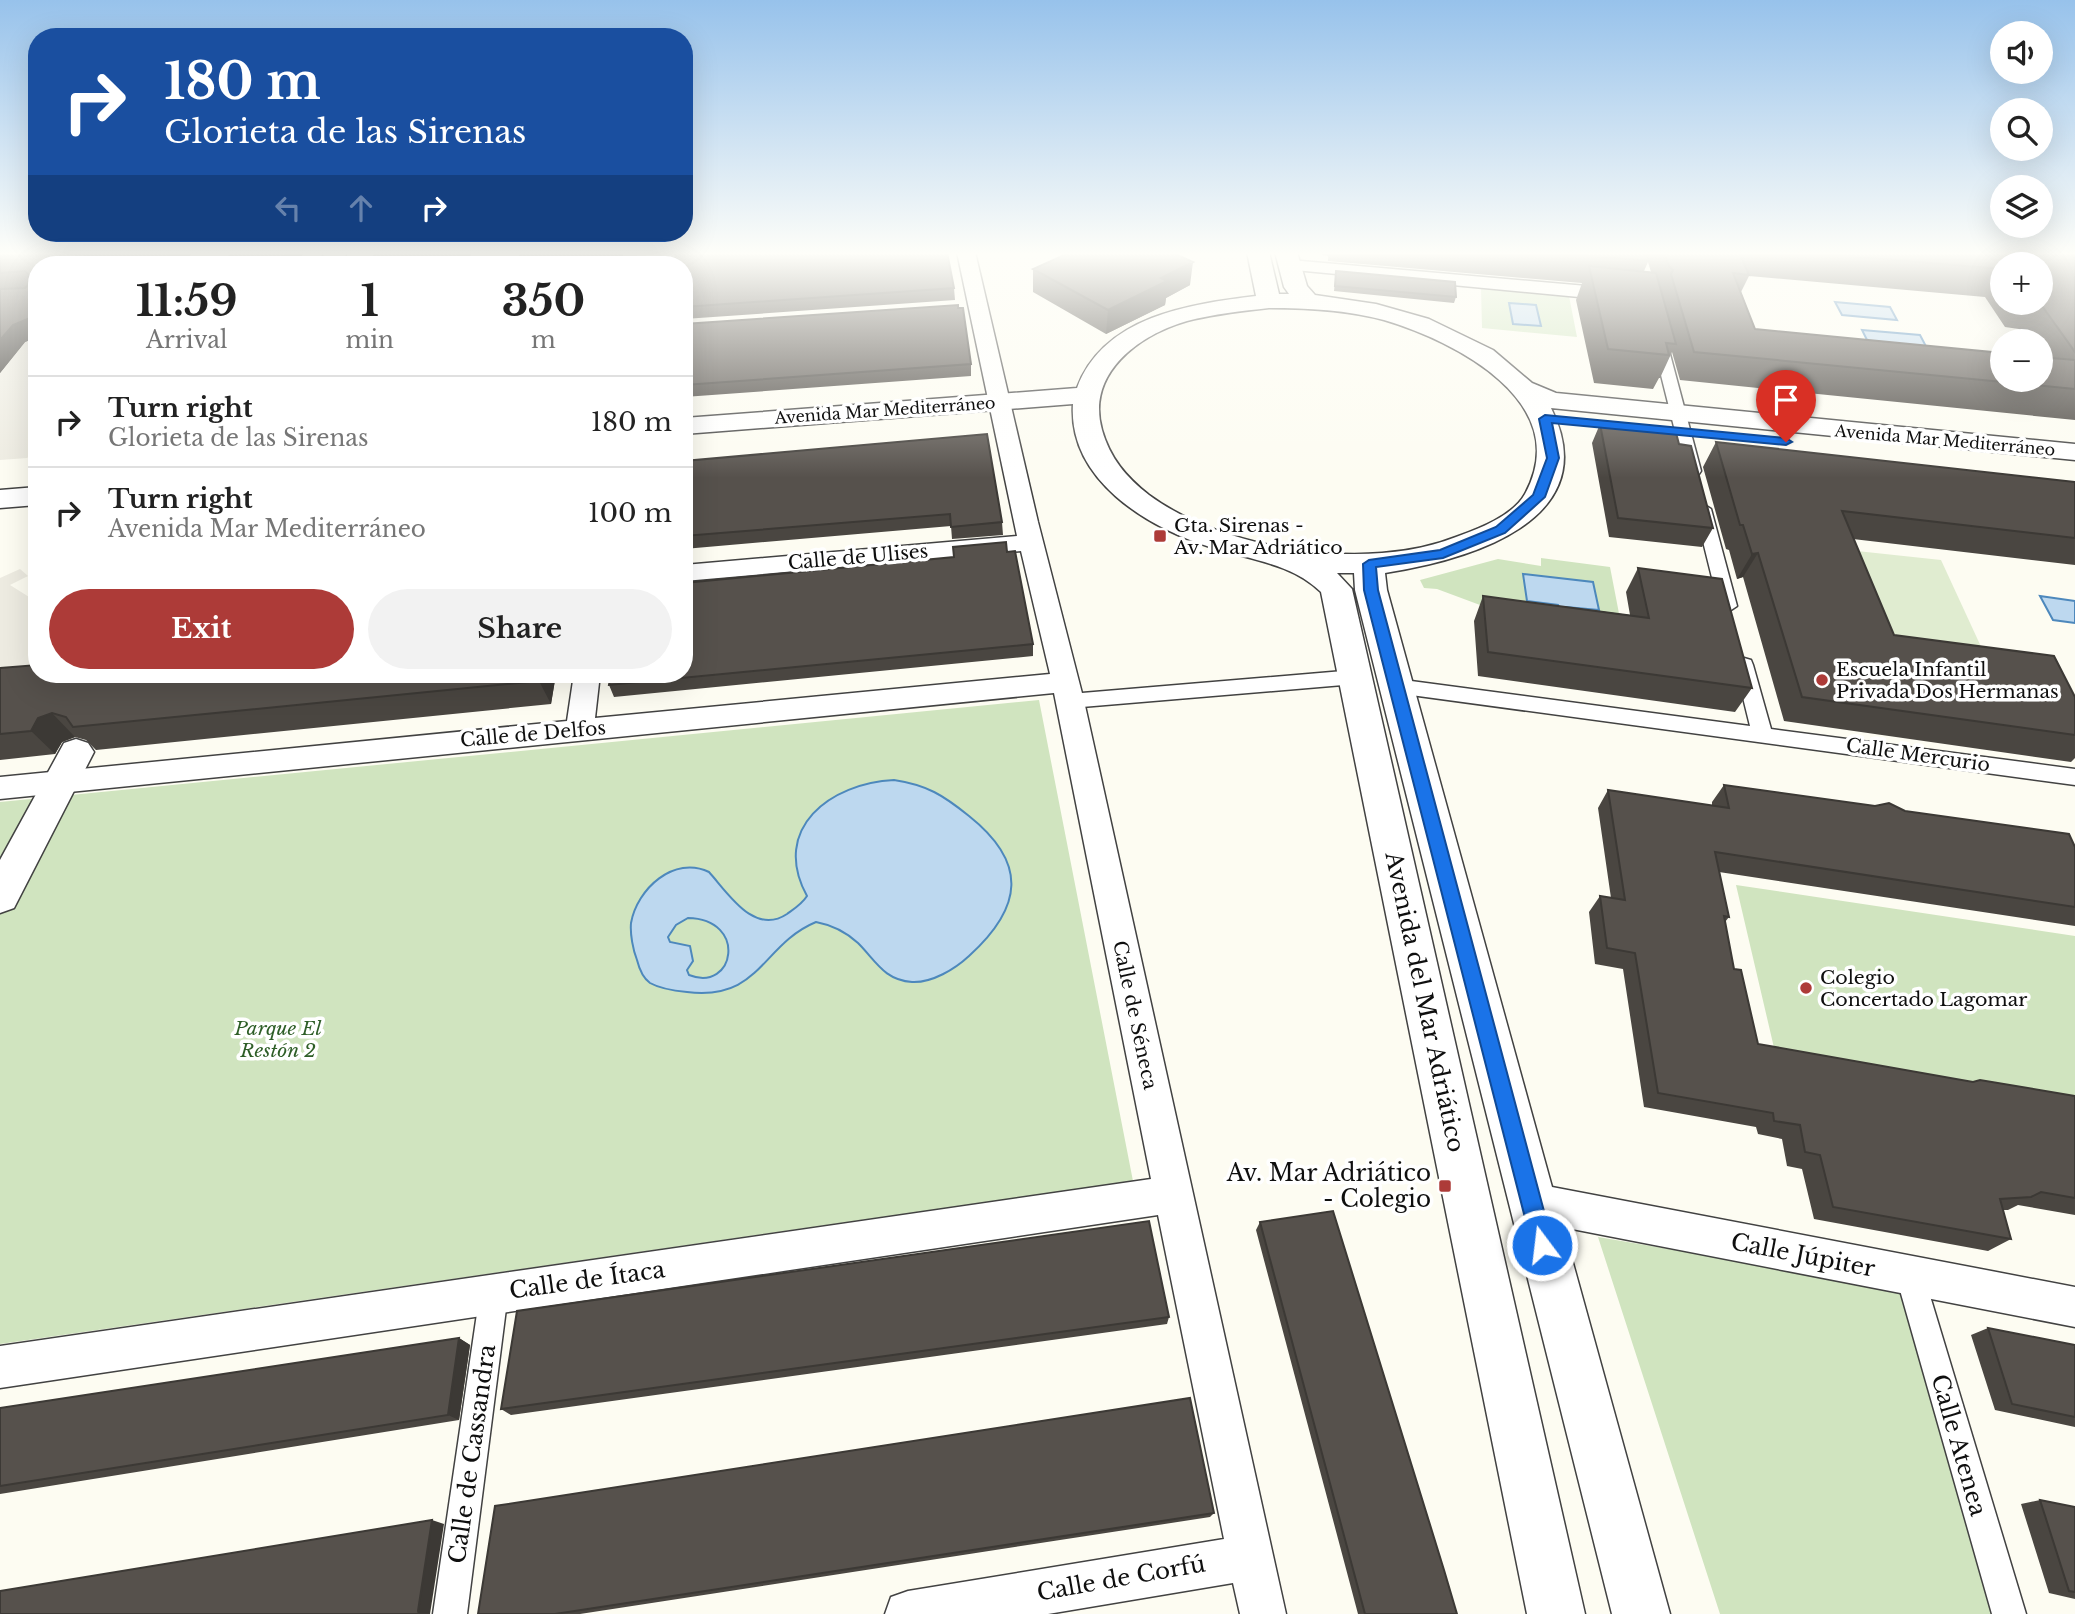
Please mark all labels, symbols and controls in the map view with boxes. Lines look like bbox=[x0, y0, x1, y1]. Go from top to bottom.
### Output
map controls bbox=[1990, 21, 2053, 392]
button: sound bbox=[1990, 21, 2053, 84]
text: 180 m bbox=[164, 51, 321, 112]
icon: right bbox=[49, 56, 140, 147]
button: search bbox=[1990, 98, 2053, 161]
text: Glorieta de las Sirenas bbox=[164, 112, 526, 152]
button: layers bbox=[1990, 175, 2053, 238]
icon: left bbox=[269, 189, 307, 227]
icon: ahead bbox=[342, 189, 380, 227]
icon: right bbox=[415, 189, 453, 227]
button: + bbox=[1990, 252, 2053, 315]
text: 11:59 bbox=[136, 275, 238, 327]
text: 1 bbox=[361, 275, 379, 327]
text: 350 bbox=[502, 275, 585, 327]
text: Arrival bbox=[146, 326, 227, 354]
text: min bbox=[345, 326, 394, 354]
text: m bbox=[531, 326, 556, 354]
button: − bbox=[1990, 329, 2053, 392]
pin bbox=[1756, 370, 1816, 442]
icon: arrive bbox=[1767, 381, 1805, 419]
text: Turn right bbox=[108, 392, 253, 424]
street label: Avenida Mar Mediterráneo bbox=[773, 392, 996, 428]
icon: right bbox=[49, 403, 87, 441]
text: 180 m bbox=[591, 406, 672, 438]
street label: Avenida Mar Mediterráneo bbox=[1833, 420, 2056, 460]
text: Glorieta de las Sirenas bbox=[108, 424, 368, 452]
text: Turn right bbox=[108, 483, 253, 515]
icon: right bbox=[49, 494, 87, 532]
text: 100 m bbox=[588, 497, 672, 529]
place label: Gta. Sirenas - Av. Mar Adriático bbox=[1173, 514, 1343, 559]
text: Avenida Mar Mediterráneo bbox=[108, 515, 426, 543]
marker: Gta. Sirenas - Av. Mar Adriático bbox=[1152, 528, 1168, 544]
street label: Calle de Ulises bbox=[787, 539, 929, 575]
button: Exit bbox=[49, 589, 354, 669]
button: Share bbox=[368, 589, 672, 669]
place label: Escuela Infantil Privada Dos Hermanas bbox=[1836, 658, 2059, 703]
marker: Escuela Infantil Privada Dos Hermanas bbox=[1814, 672, 1830, 688]
street label: Calle de Delfos bbox=[459, 716, 607, 752]
street label: Calle Mercurio bbox=[1844, 734, 1992, 776]
street label: Avenida del Mar Adriático bbox=[1379, 848, 1471, 1155]
street label: Calle de Séneca bbox=[1108, 939, 1162, 1092]
place label: Colegio Concertado Lagomar bbox=[1820, 966, 2027, 1011]
marker: Colegio Concertado Lagomar bbox=[1798, 980, 1814, 996]
park label: Parque El Restón 2 bbox=[234, 1017, 321, 1062]
place label: Av. Mar Adriático - Colegio bbox=[1226, 1159, 1431, 1213]
marker: Av. Mar Adriático - Colegio bbox=[1437, 1178, 1453, 1194]
position arrow bbox=[1505, 1208, 1579, 1282]
street label: Calle Júpiter bbox=[1729, 1227, 1877, 1283]
street label: Calle de Ítaca bbox=[507, 1254, 667, 1305]
street label: Calle de Cassandra bbox=[443, 1342, 501, 1565]
street label: Calle Atenea bbox=[1925, 1371, 1993, 1519]
street label: Calle de Corfú bbox=[1035, 1549, 1207, 1607]

